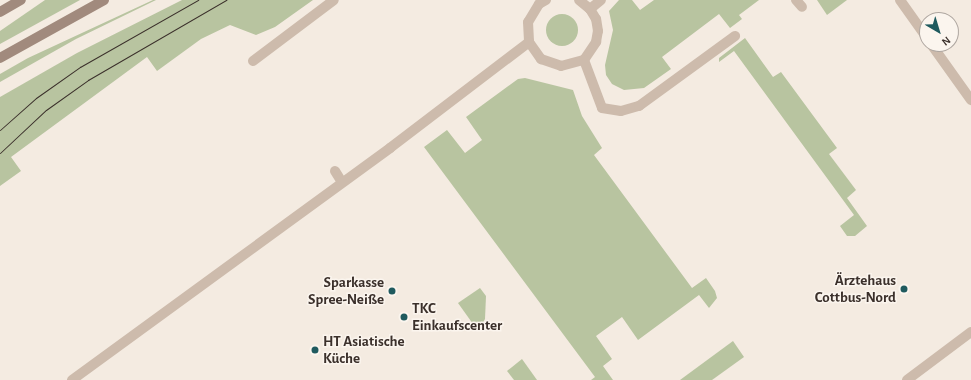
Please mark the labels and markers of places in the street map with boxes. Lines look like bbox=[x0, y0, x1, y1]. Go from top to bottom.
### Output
place label: Ärztehaus Cottbus-Nord bbox=[815, 271, 896, 306]
place label: Sparkasse Spree-Neiße bbox=[308, 273, 384, 308]
marker: Ärztehaus Cottbus-Nord bbox=[899, 284, 909, 294]
marker: Sparkasse Spree-Neiße bbox=[387, 286, 397, 296]
place label: TKC Einkaufscenter bbox=[412, 299, 502, 334]
marker: TKC Einkaufscenter bbox=[399, 312, 409, 322]
place label: HT Asiatische Küche bbox=[323, 332, 405, 367]
marker: HT Asiatische Küche bbox=[310, 345, 320, 355]

